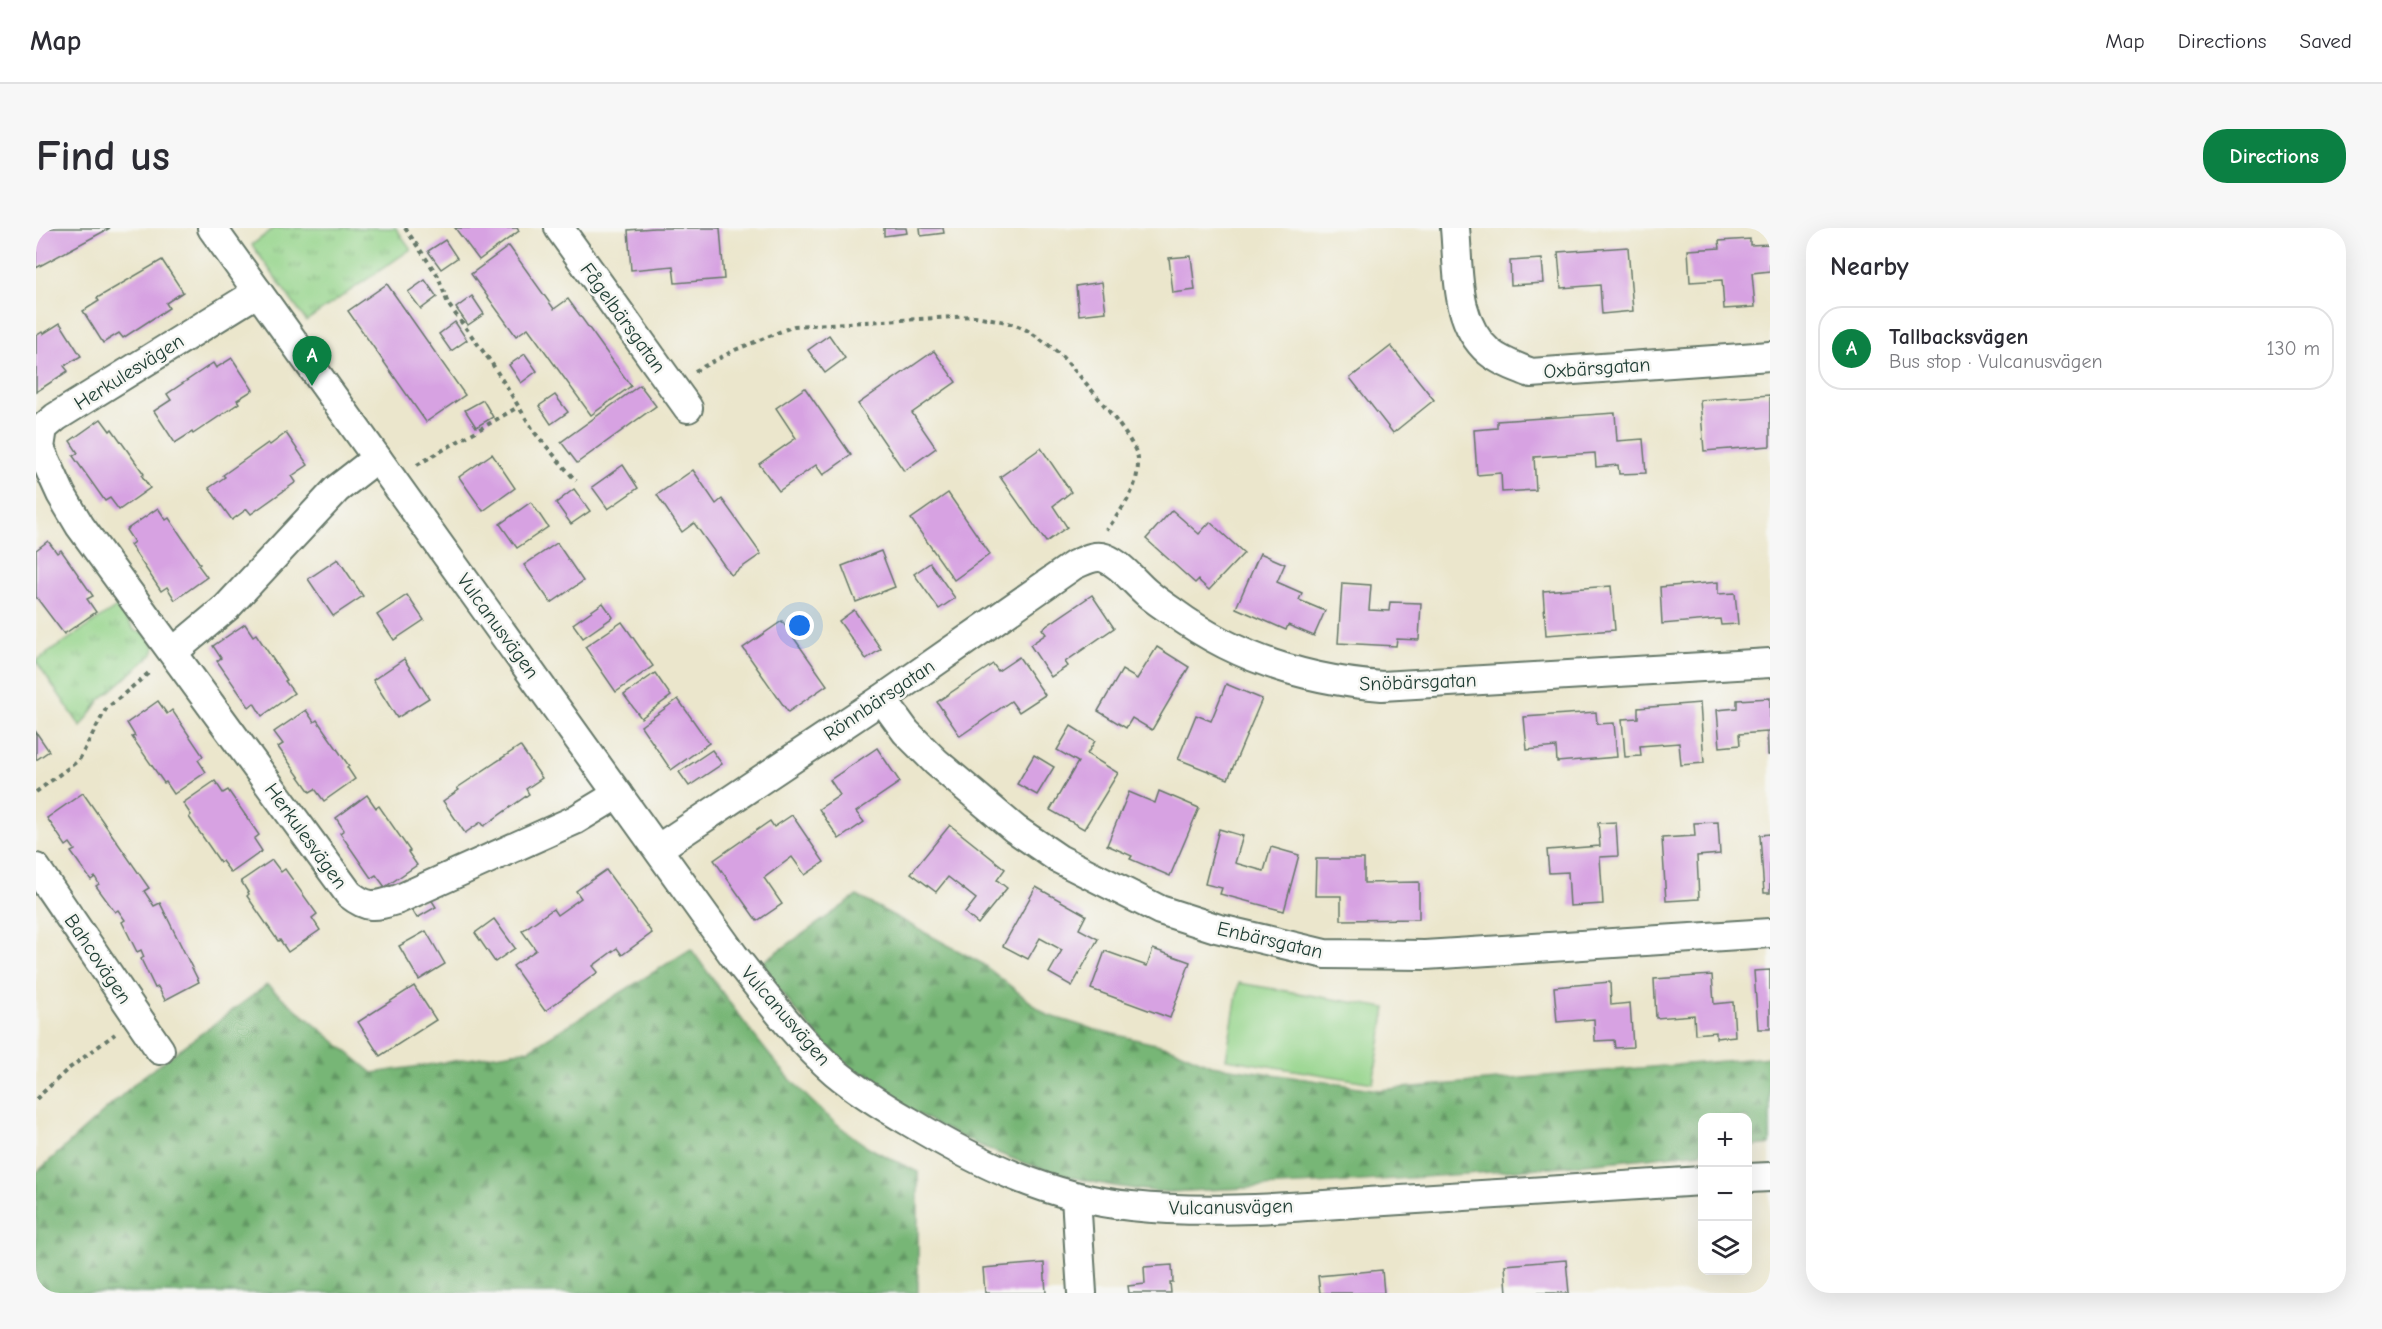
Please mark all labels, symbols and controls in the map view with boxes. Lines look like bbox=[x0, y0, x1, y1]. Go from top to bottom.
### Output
text: Map bbox=[30, 25, 81, 57]
text: Map bbox=[2105, 29, 2145, 53]
text: Directions bbox=[2178, 29, 2267, 53]
text: Saved bbox=[2300, 29, 2352, 53]
button: Directions bbox=[2203, 129, 2346, 183]
text: Find us bbox=[36, 132, 170, 181]
text: Nearby bbox=[1830, 252, 1909, 282]
street label: Fågelbärsgatan bbox=[575, 258, 671, 378]
text: Tallbacksvägen bbox=[1889, 324, 2028, 350]
street label: Herkulesvägen bbox=[70, 329, 188, 415]
pin: A bbox=[292, 336, 332, 386]
text: A bbox=[1846, 337, 1857, 360]
text: 130 m bbox=[2267, 337, 2320, 360]
text: Bus stop · Vulcanusvägen bbox=[1889, 350, 2102, 373]
street label: Oxbärsgatan bbox=[1543, 353, 1651, 383]
street label: Vulcanusvägen bbox=[452, 569, 544, 683]
your location bbox=[785, 611, 814, 640]
street label: Rönnbärsgatan bbox=[819, 654, 939, 746]
street label: Snöbärsgatan bbox=[1359, 668, 1477, 696]
street label: Herkulesvägen bbox=[260, 779, 352, 893]
street label: Bahcovägen bbox=[60, 910, 136, 1008]
street label: Enbärsgatan bbox=[1215, 917, 1325, 963]
street label: Vulcanusvägen bbox=[737, 962, 835, 1070]
map controls bbox=[1698, 1113, 1752, 1275]
button: + bbox=[1698, 1113, 1752, 1167]
button: − bbox=[1698, 1167, 1752, 1221]
street label: Vulcanusvägen bbox=[1169, 1194, 1293, 1220]
button: layers bbox=[1698, 1221, 1752, 1275]

